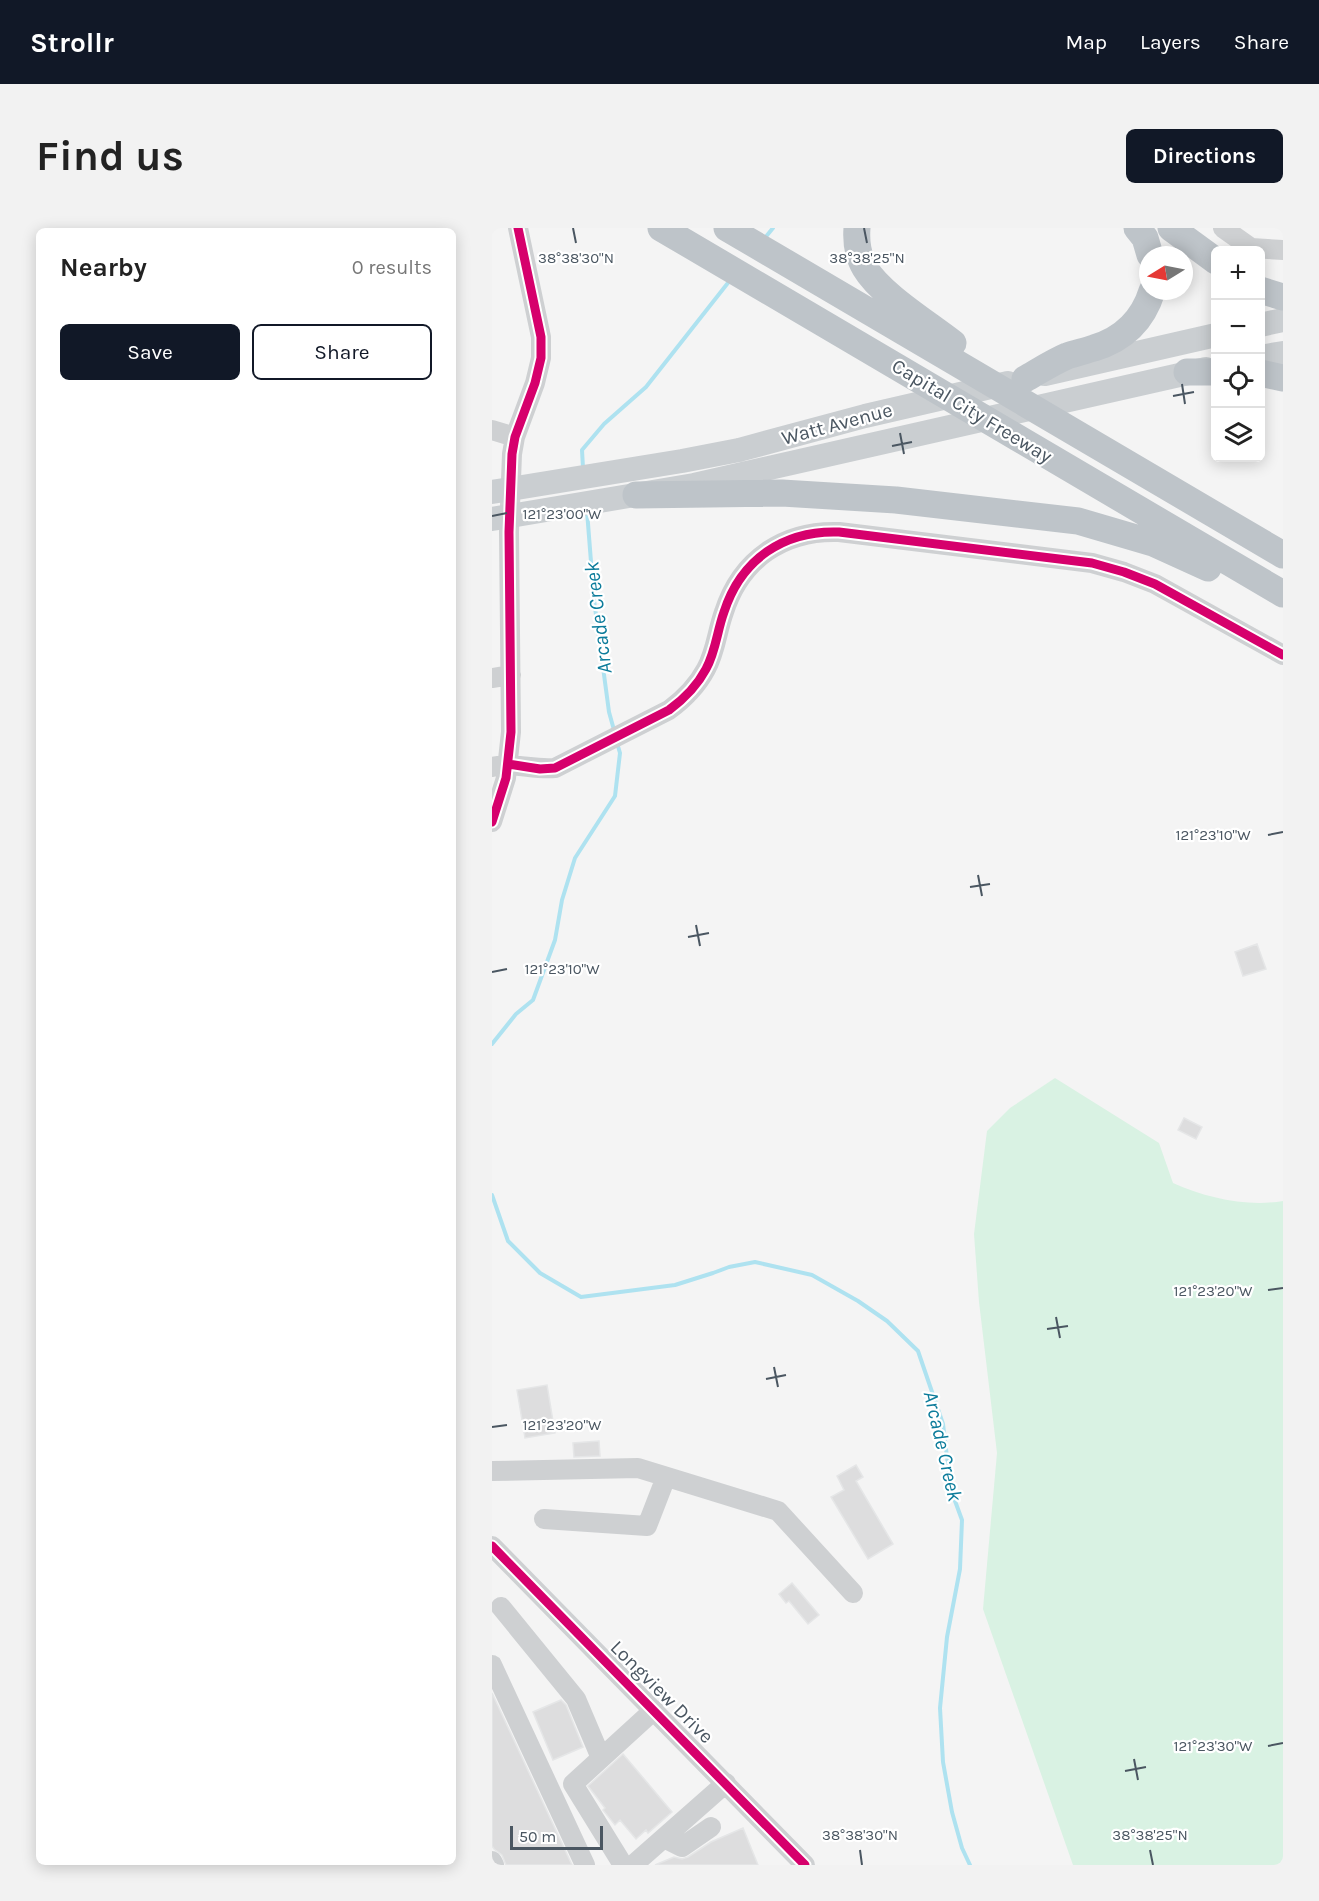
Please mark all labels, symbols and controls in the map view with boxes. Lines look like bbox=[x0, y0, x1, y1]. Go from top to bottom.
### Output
text: Strollr bbox=[30, 26, 114, 59]
text: Map bbox=[1065, 30, 1107, 54]
text: Layers bbox=[1140, 30, 1201, 54]
text: Share bbox=[1234, 30, 1289, 54]
button: Directions bbox=[1126, 129, 1283, 183]
text: Find us bbox=[36, 131, 184, 181]
north arrow bbox=[1139, 246, 1193, 300]
map controls bbox=[1211, 246, 1265, 462]
button: + bbox=[1211, 246, 1265, 300]
text: 38°38'30"N bbox=[538, 249, 614, 267]
text: 38°38'25"N bbox=[829, 249, 905, 267]
text: Nearby bbox=[60, 252, 147, 283]
text: 0 results bbox=[352, 256, 432, 279]
button: − bbox=[1211, 300, 1265, 354]
button: Save bbox=[60, 324, 240, 380]
button: Share bbox=[252, 324, 432, 380]
street label: Capital City Freeway bbox=[888, 354, 1056, 468]
button: locate bbox=[1211, 354, 1265, 408]
street label: Watt Avenue bbox=[779, 398, 895, 450]
button: layers bbox=[1211, 408, 1265, 462]
text: 121°23'00"W bbox=[522, 505, 602, 523]
water label: Arcade Creek bbox=[579, 560, 617, 675]
text: 121°23'10"W bbox=[1175, 826, 1251, 844]
text: 121°23'10"W bbox=[524, 960, 600, 978]
text: 121°23'20"W bbox=[1174, 1282, 1253, 1300]
water label: Arcade Creek bbox=[919, 1388, 967, 1504]
text: 121°23'20"W bbox=[523, 1416, 602, 1434]
street label: Longview Drive bbox=[606, 1636, 718, 1748]
text: 121°23'30"W bbox=[1173, 1737, 1253, 1755]
scale bar bbox=[510, 1823, 603, 1850]
text: 38°38'30"N bbox=[822, 1826, 898, 1844]
text: 38°38'25"N bbox=[1112, 1826, 1188, 1844]
text: 50 m bbox=[519, 1827, 556, 1846]

